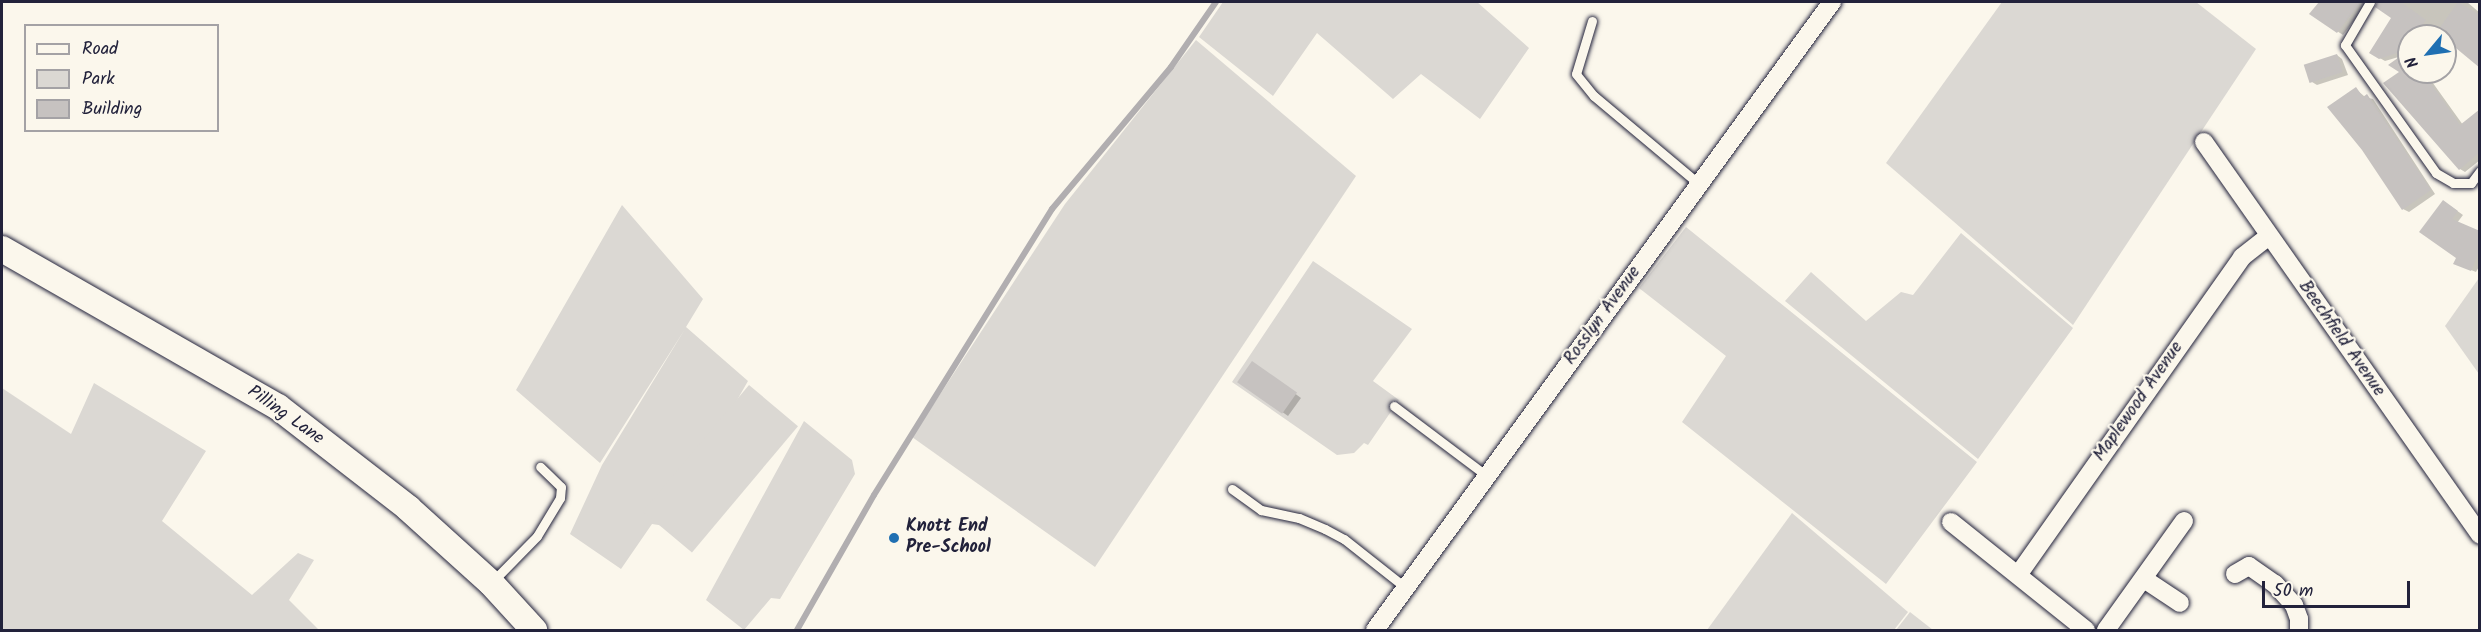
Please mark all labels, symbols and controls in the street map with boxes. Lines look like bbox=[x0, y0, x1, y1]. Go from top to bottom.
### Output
legend bbox=[24, 24, 219, 132]
north arrow bbox=[2397, 24, 2457, 84]
text: Road bbox=[82, 35, 118, 64]
text: N bbox=[2399, 52, 2426, 72]
text: Park bbox=[82, 65, 115, 94]
text: Building bbox=[82, 95, 142, 124]
street label: Rosslyn Avenue bbox=[1560, 262, 1646, 370]
street label: Beechfield Avenue bbox=[2293, 277, 2389, 401]
street label: Maplewood Avenue bbox=[2090, 338, 2188, 466]
street label: Pilling Lane bbox=[243, 382, 327, 450]
place label: Knott End Pre-School bbox=[906, 517, 991, 560]
marker: Knott End Pre-School bbox=[887, 531, 901, 545]
scale bar bbox=[2265, 569, 2414, 607]
text: 50 m bbox=[2273, 577, 2313, 606]

